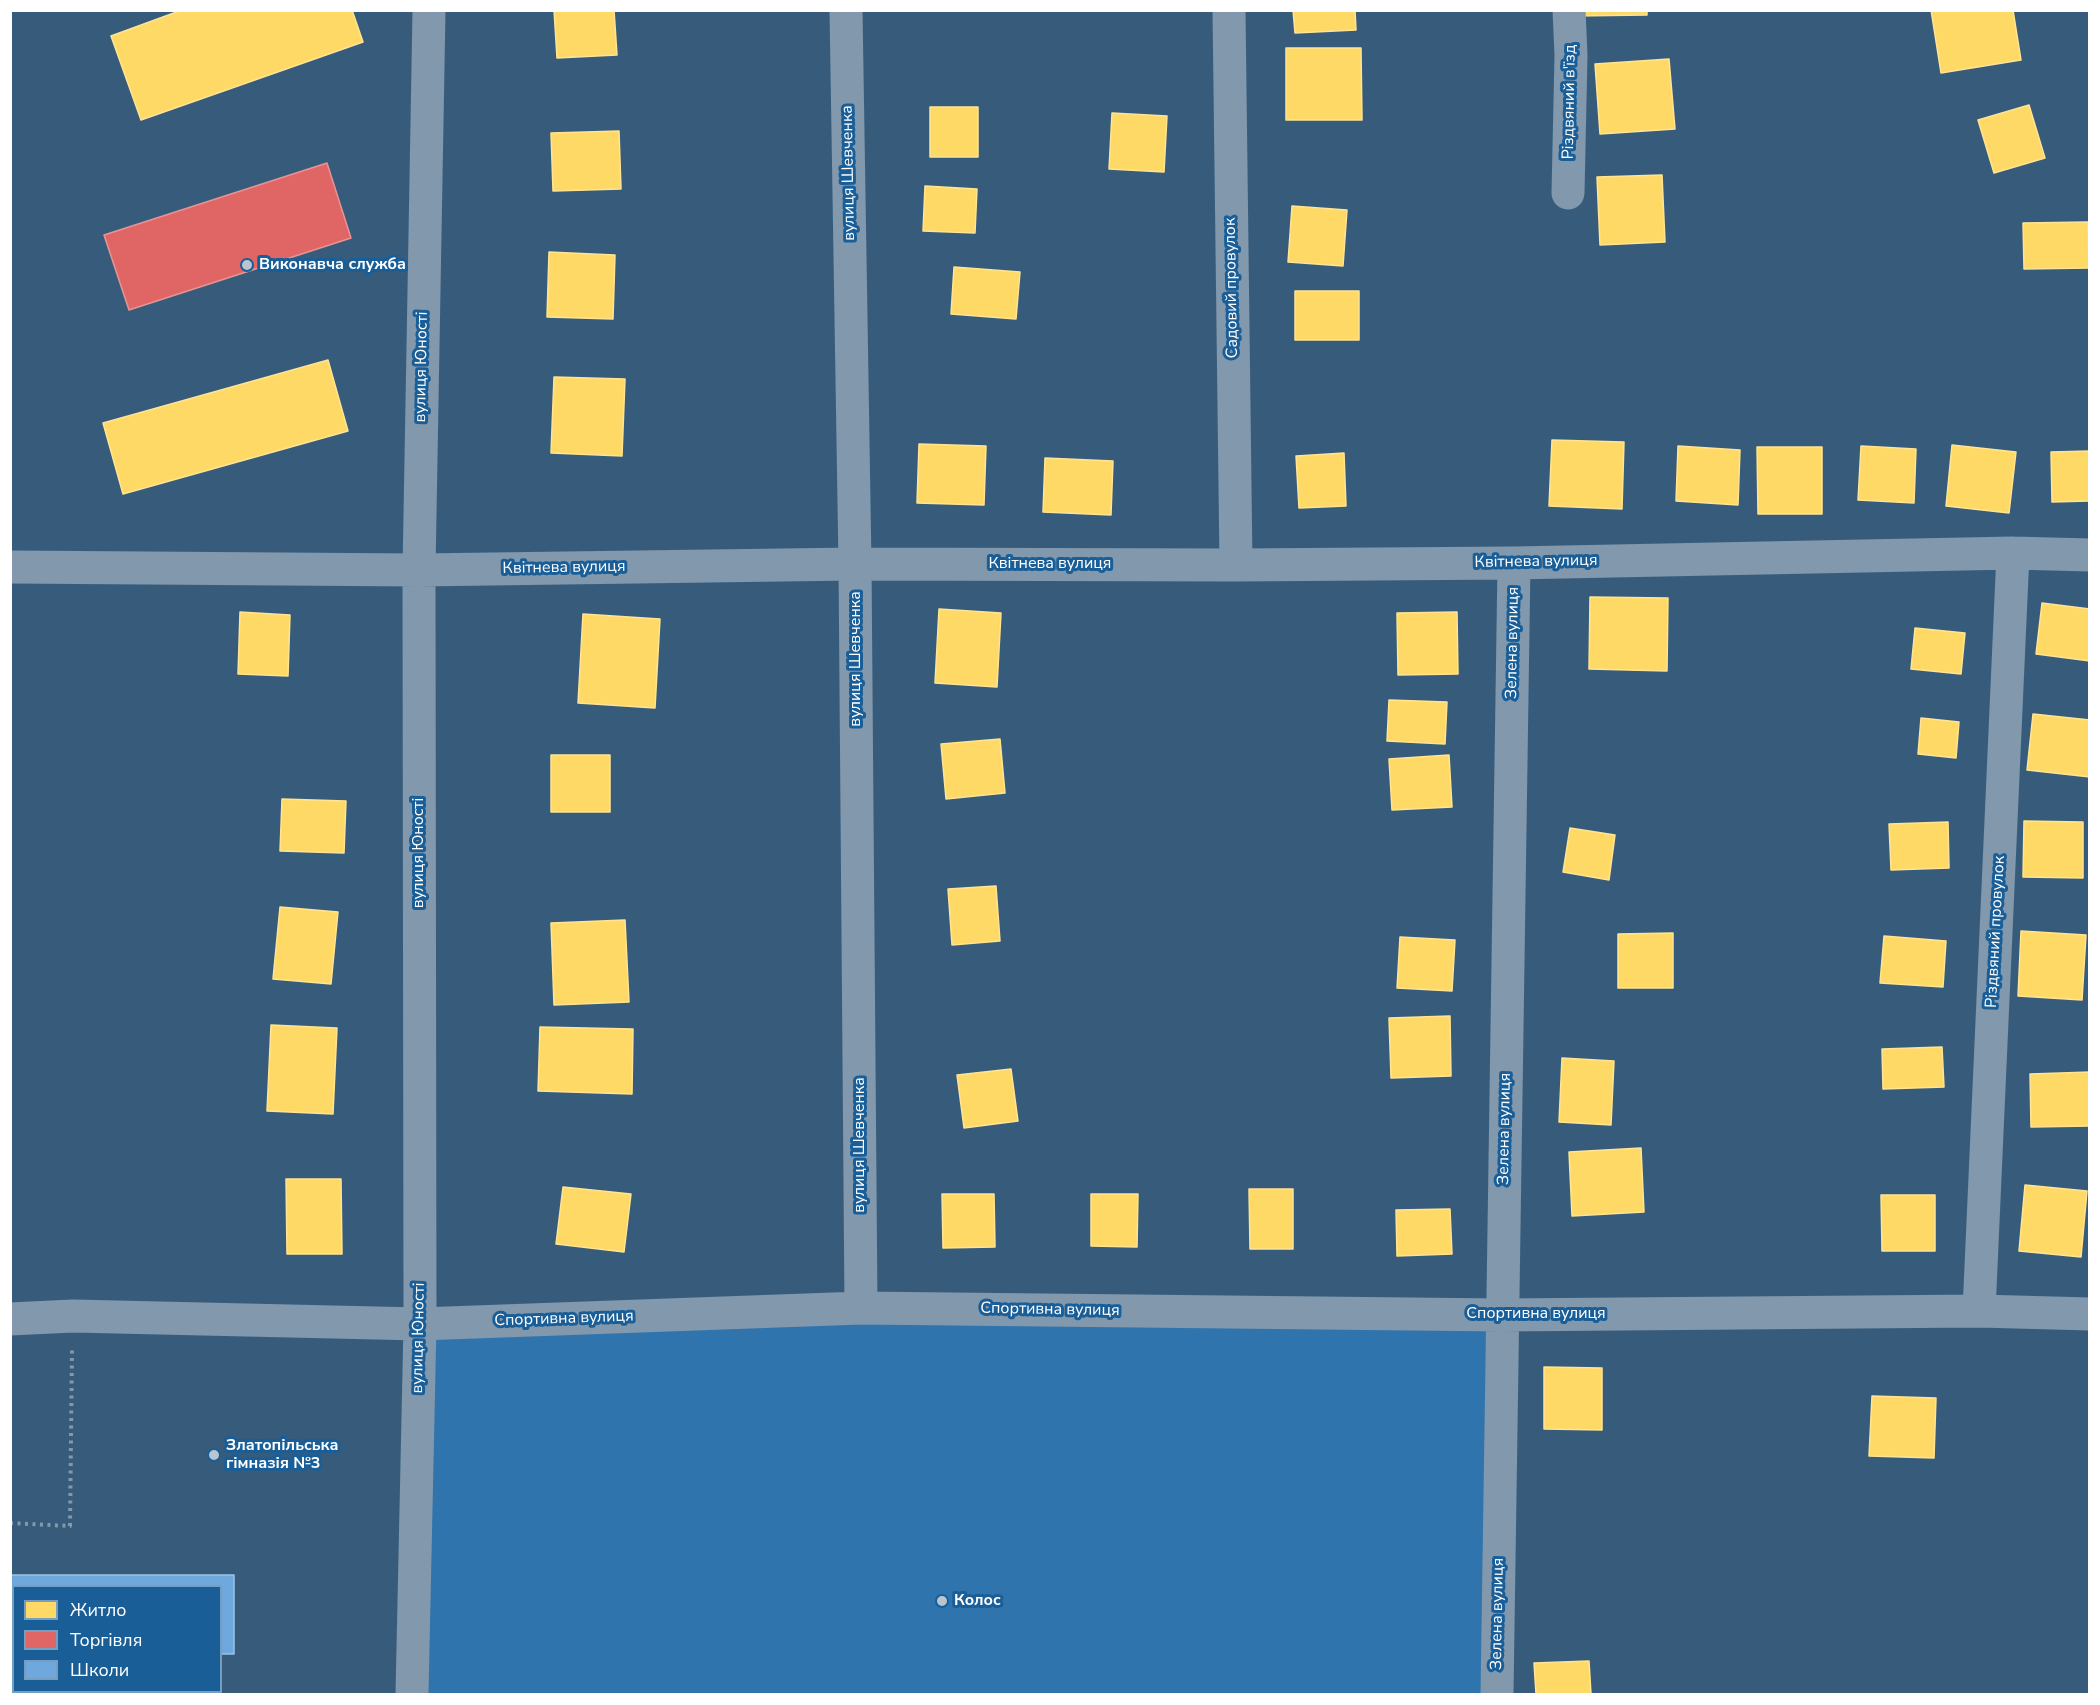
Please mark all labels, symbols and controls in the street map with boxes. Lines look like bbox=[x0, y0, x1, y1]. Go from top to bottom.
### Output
street label: Різдвяний в'їзд bbox=[1559, 44, 1581, 160]
street label: вулиця Шевченка bbox=[838, 105, 860, 241]
street label: Садовий провулок bbox=[1221, 218, 1243, 358]
place label: Виконавча служба bbox=[259, 255, 406, 275]
marker: Виконавча служба bbox=[240, 258, 254, 272]
street label: вулиця Юності bbox=[411, 311, 433, 423]
street label: Квітнева вулиця bbox=[1474, 551, 1598, 573]
street label: Квітнева вулиця bbox=[989, 554, 1111, 574]
street label: Квітнева вулиця bbox=[502, 557, 626, 579]
street label: Зелена вулиця bbox=[1502, 587, 1524, 699]
street label: вулиця Шевченка bbox=[846, 591, 866, 727]
street label: вулиця Юності bbox=[409, 798, 429, 908]
street label: Різдвяний провулок bbox=[1982, 855, 2010, 1009]
street label: Зелена вулиця bbox=[1494, 1073, 1516, 1185]
street label: вулиця Шевченка bbox=[850, 1077, 870, 1213]
street label: вулиця Юності bbox=[408, 1282, 430, 1394]
street label: Спортивна вулиця bbox=[980, 1299, 1120, 1321]
street label: Спортивна вулиця bbox=[1466, 1304, 1606, 1324]
street label: Спортивна вулиця bbox=[494, 1307, 634, 1331]
place label: Златопільська гімназія №3 bbox=[226, 1436, 339, 1474]
marker: Златопільська гімназія №3 bbox=[207, 1448, 221, 1462]
street label: Зелена вулиця bbox=[1487, 1558, 1509, 1670]
legend bbox=[12, 1585, 222, 1693]
place label: Колос bbox=[954, 1591, 1001, 1611]
marker: Колос bbox=[935, 1594, 949, 1608]
text: Житло bbox=[70, 1598, 126, 1622]
text: Торгівля bbox=[70, 1628, 142, 1652]
text: Школи bbox=[70, 1658, 129, 1682]

